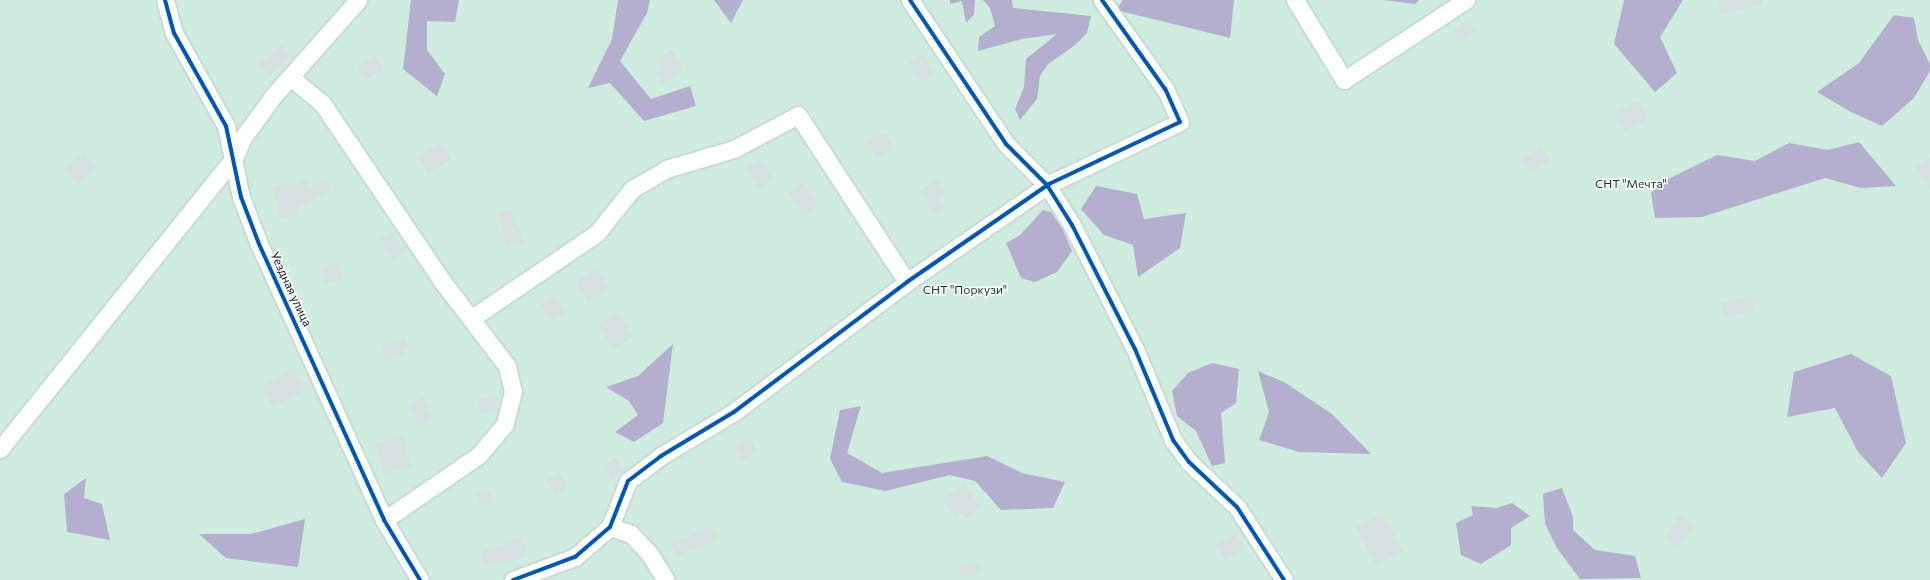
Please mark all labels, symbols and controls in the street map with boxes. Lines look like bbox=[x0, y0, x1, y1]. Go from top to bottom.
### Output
park label: СНТ "Мечта" bbox=[1595, 177, 1667, 191]
street label: Уездная улица bbox=[267, 249, 315, 329]
park label: СНТ "Поркузи" bbox=[923, 283, 1007, 297]

